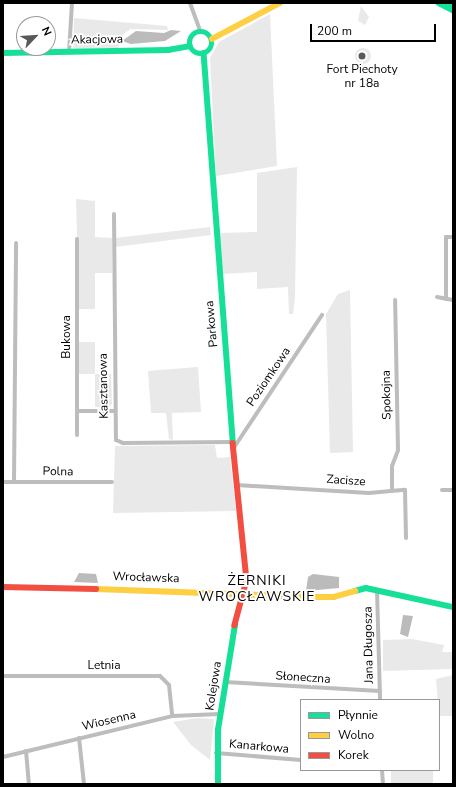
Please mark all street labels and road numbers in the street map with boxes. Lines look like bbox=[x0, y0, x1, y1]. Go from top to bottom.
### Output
street label: Akacjowa bbox=[71, 32, 123, 48]
street label: Parkowa bbox=[203, 300, 221, 348]
street label: Bukowa bbox=[60, 315, 74, 359]
street label: Poziomkowa bbox=[244, 345, 294, 409]
street label: Kasztanowa bbox=[96, 353, 112, 419]
street label: Spokojna bbox=[379, 370, 395, 420]
street label: Polna bbox=[43, 465, 73, 479]
street label: Zacisze bbox=[326, 472, 366, 490]
street label: Wrocławska bbox=[112, 570, 180, 586]
street label: Jana Długosza bbox=[361, 606, 377, 684]
street label: Letnia bbox=[88, 659, 120, 673]
street label: Kolejowa bbox=[203, 660, 225, 712]
street label: Słoneczna bbox=[275, 669, 331, 687]
street label: Wiosenna bbox=[81, 708, 137, 734]
street label: Kanarkowa bbox=[228, 737, 290, 757]

